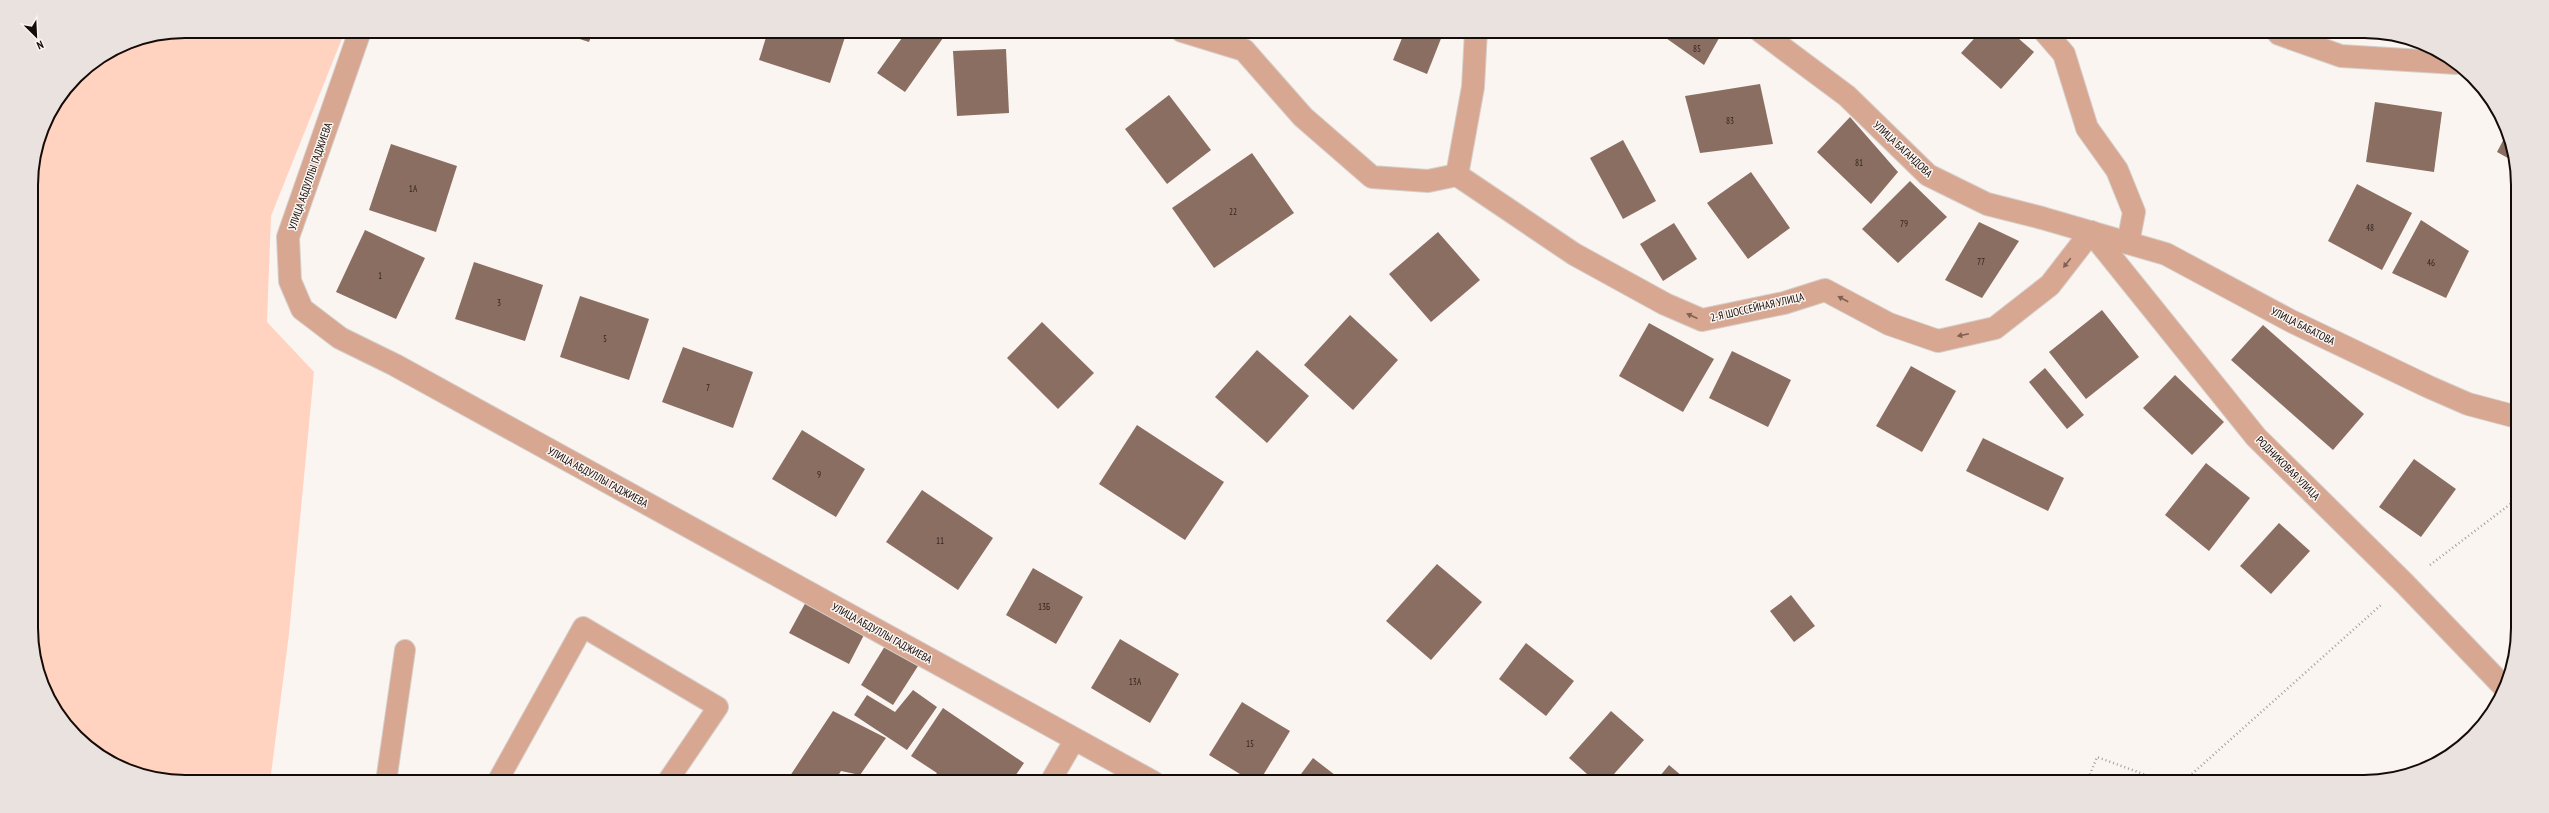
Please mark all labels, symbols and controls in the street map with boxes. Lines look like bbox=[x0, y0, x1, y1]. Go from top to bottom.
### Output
north arrow bbox=[16, 16, 56, 56]
text: N bbox=[34, 38, 46, 53]
house number: 85 bbox=[1693, 43, 1701, 54]
house number: 83 bbox=[1726, 115, 1734, 126]
street label: УЛИЦА БАГАНДОВА bbox=[1870, 118, 1936, 181]
street label: УЛИЦА АБДУЛЛЫ ГАДЖИЕВА bbox=[285, 120, 335, 232]
house number: 81 bbox=[1855, 157, 1863, 168]
house number: 1А bbox=[409, 183, 418, 194]
house number: 22 bbox=[1229, 206, 1237, 217]
house number: 79 bbox=[1900, 218, 1908, 229]
house number: 48 bbox=[2366, 222, 2374, 233]
house number: 77 bbox=[1977, 256, 1985, 267]
house number: 46 bbox=[2427, 257, 2435, 268]
one-way arrow bbox=[2063, 258, 2071, 269]
house number: 1 bbox=[378, 270, 382, 281]
street label: 2-Я ШОССЕЙНАЯ УЛИЦА bbox=[1709, 289, 1806, 325]
one-way arrow bbox=[1837, 296, 1849, 303]
house number: 3 bbox=[497, 297, 501, 308]
street label: УЛИЦА БАБАТОВА bbox=[2269, 304, 2338, 349]
one-way arrow bbox=[1687, 313, 1698, 319]
house number: 5 bbox=[603, 333, 607, 344]
one-way arrow bbox=[1957, 333, 1969, 339]
house number: 7 bbox=[706, 382, 710, 393]
street label: РОДНИКОВАЯ УЛИЦА bbox=[2253, 433, 2324, 504]
street label: УЛИЦА АБДУЛЛЫ ГАДЖИЕВА bbox=[545, 444, 651, 511]
house number: 9 bbox=[817, 469, 821, 480]
house number: 11 bbox=[936, 535, 944, 546]
street label: УЛИЦА АБДУЛЛЫ ГАДЖИЕВА bbox=[829, 600, 935, 667]
house number: 13Б bbox=[1038, 601, 1050, 612]
house number: 13А bbox=[1129, 676, 1142, 687]
house number: 15 bbox=[1246, 738, 1254, 749]

